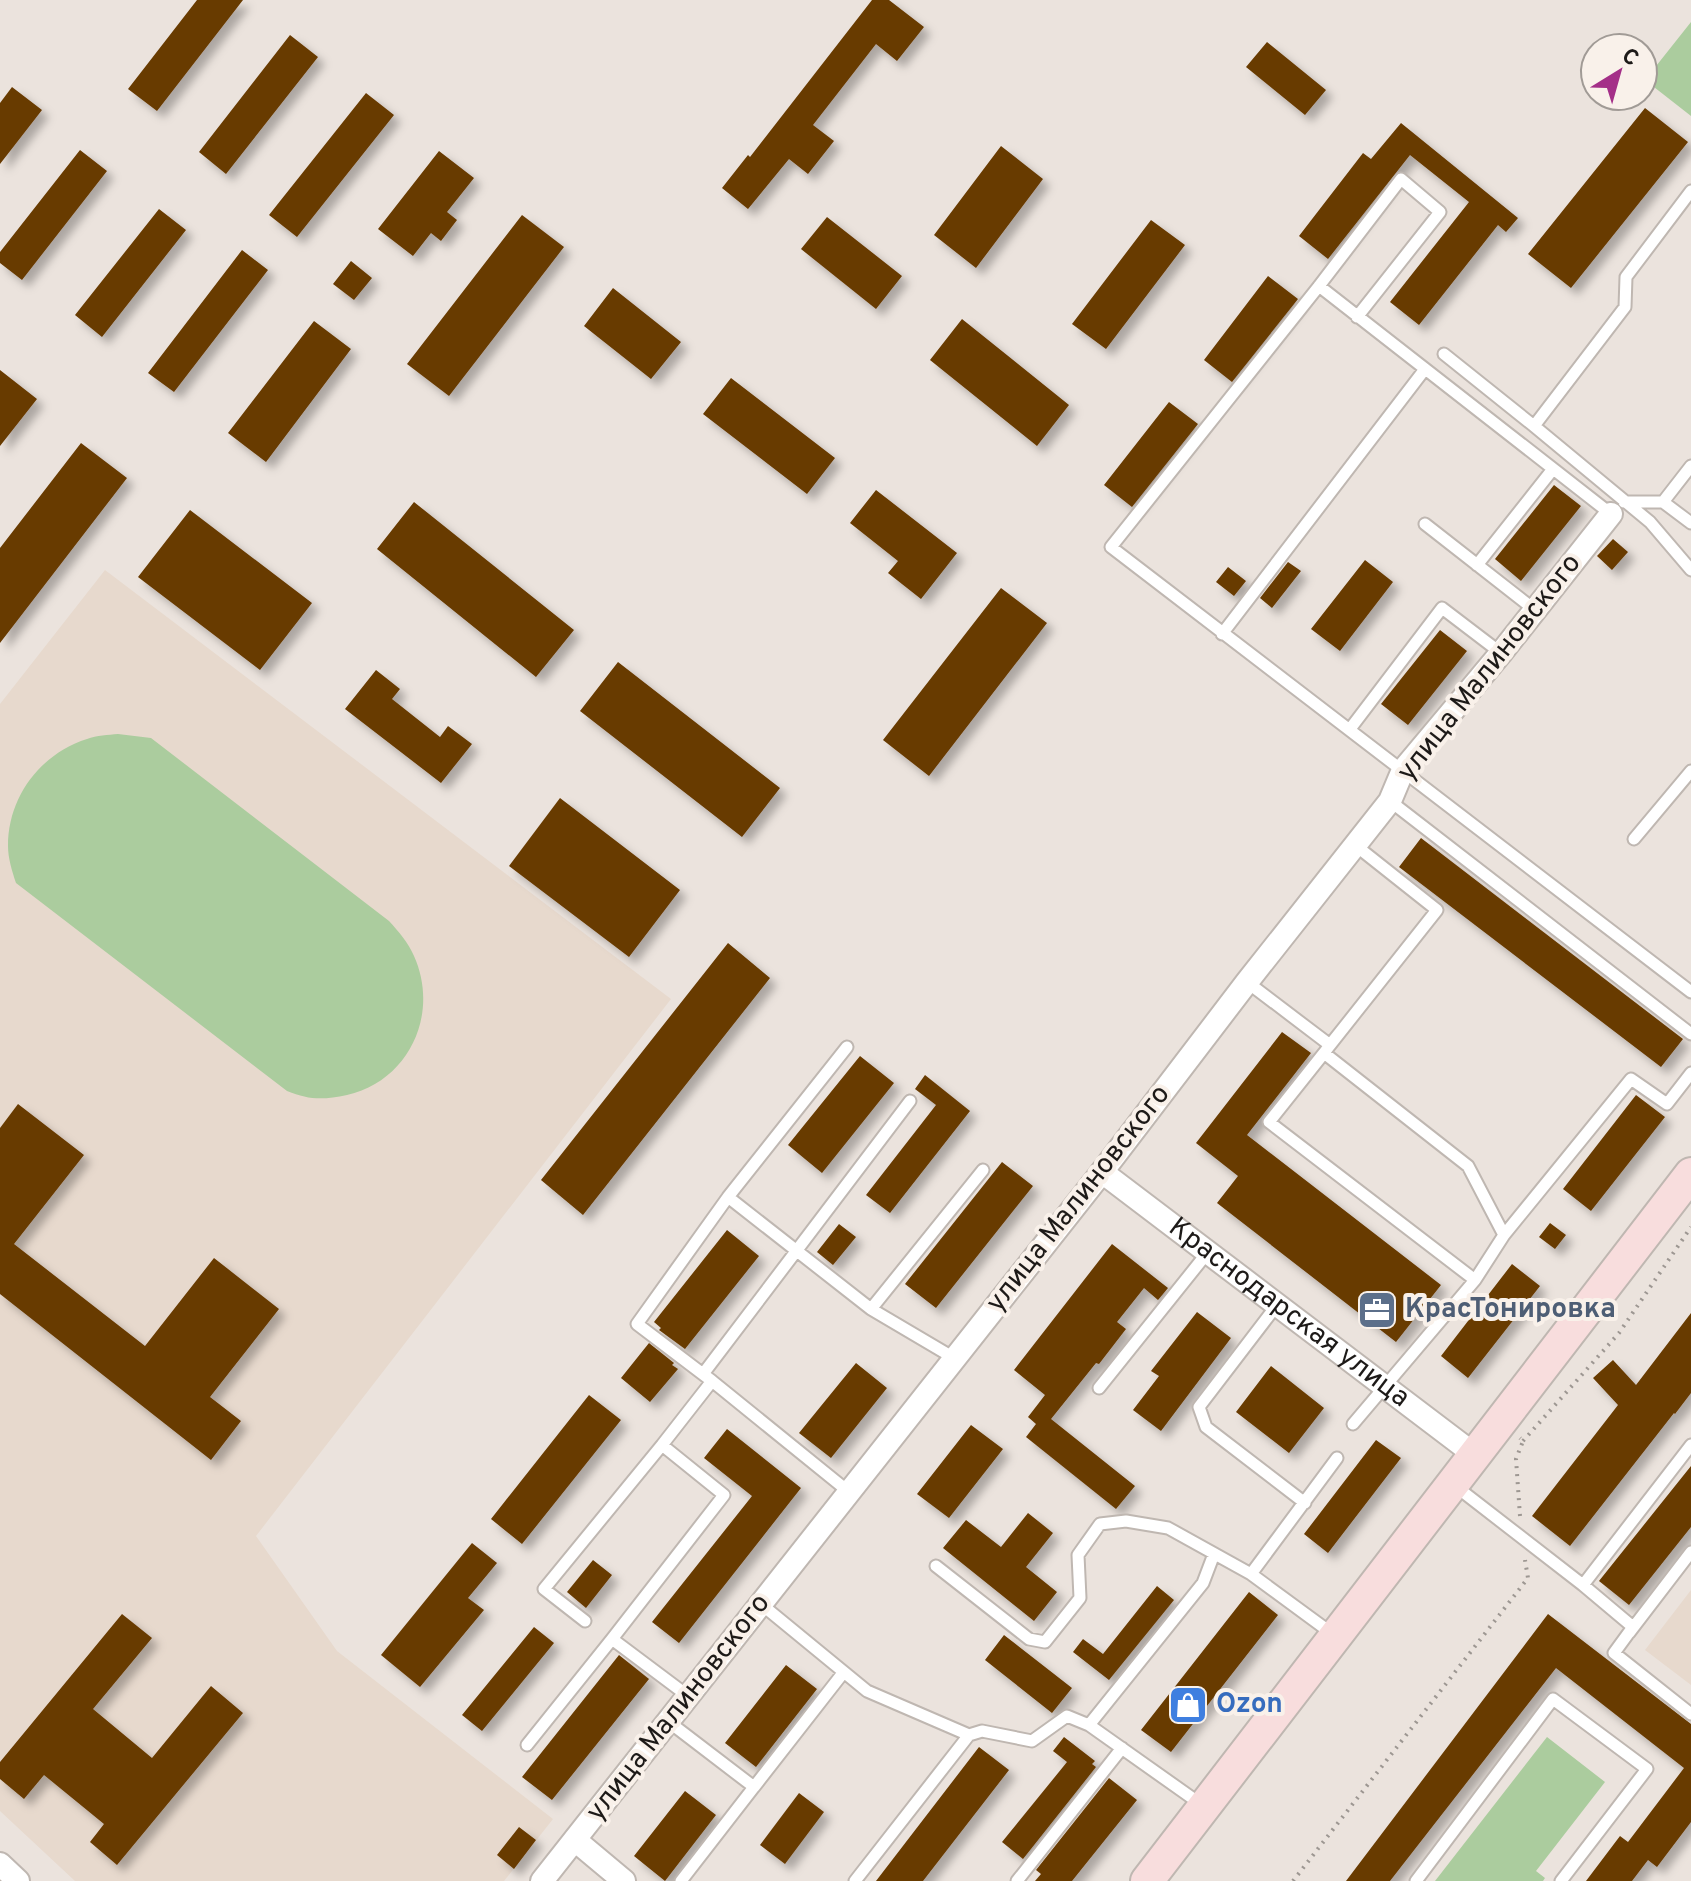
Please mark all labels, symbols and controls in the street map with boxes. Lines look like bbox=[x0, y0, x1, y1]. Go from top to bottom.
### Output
north arrow bbox=[1579, 32, 1659, 112]
text: С bbox=[1616, 43, 1643, 73]
street label: улица Малиновского bbox=[1390, 547, 1590, 789]
street label: улица Малиновского bbox=[979, 1078, 1179, 1320]
street label: Краснодарская улица bbox=[1161, 1210, 1416, 1417]
office icon: КрасТонировка bbox=[1356, 1289, 1398, 1331]
place label: КрасТонировка bbox=[1405, 1292, 1616, 1328]
street label: улица Малиновского bbox=[579, 1587, 779, 1829]
shop icon: Ozon bbox=[1167, 1684, 1209, 1726]
place label: Ozon bbox=[1216, 1687, 1283, 1723]

